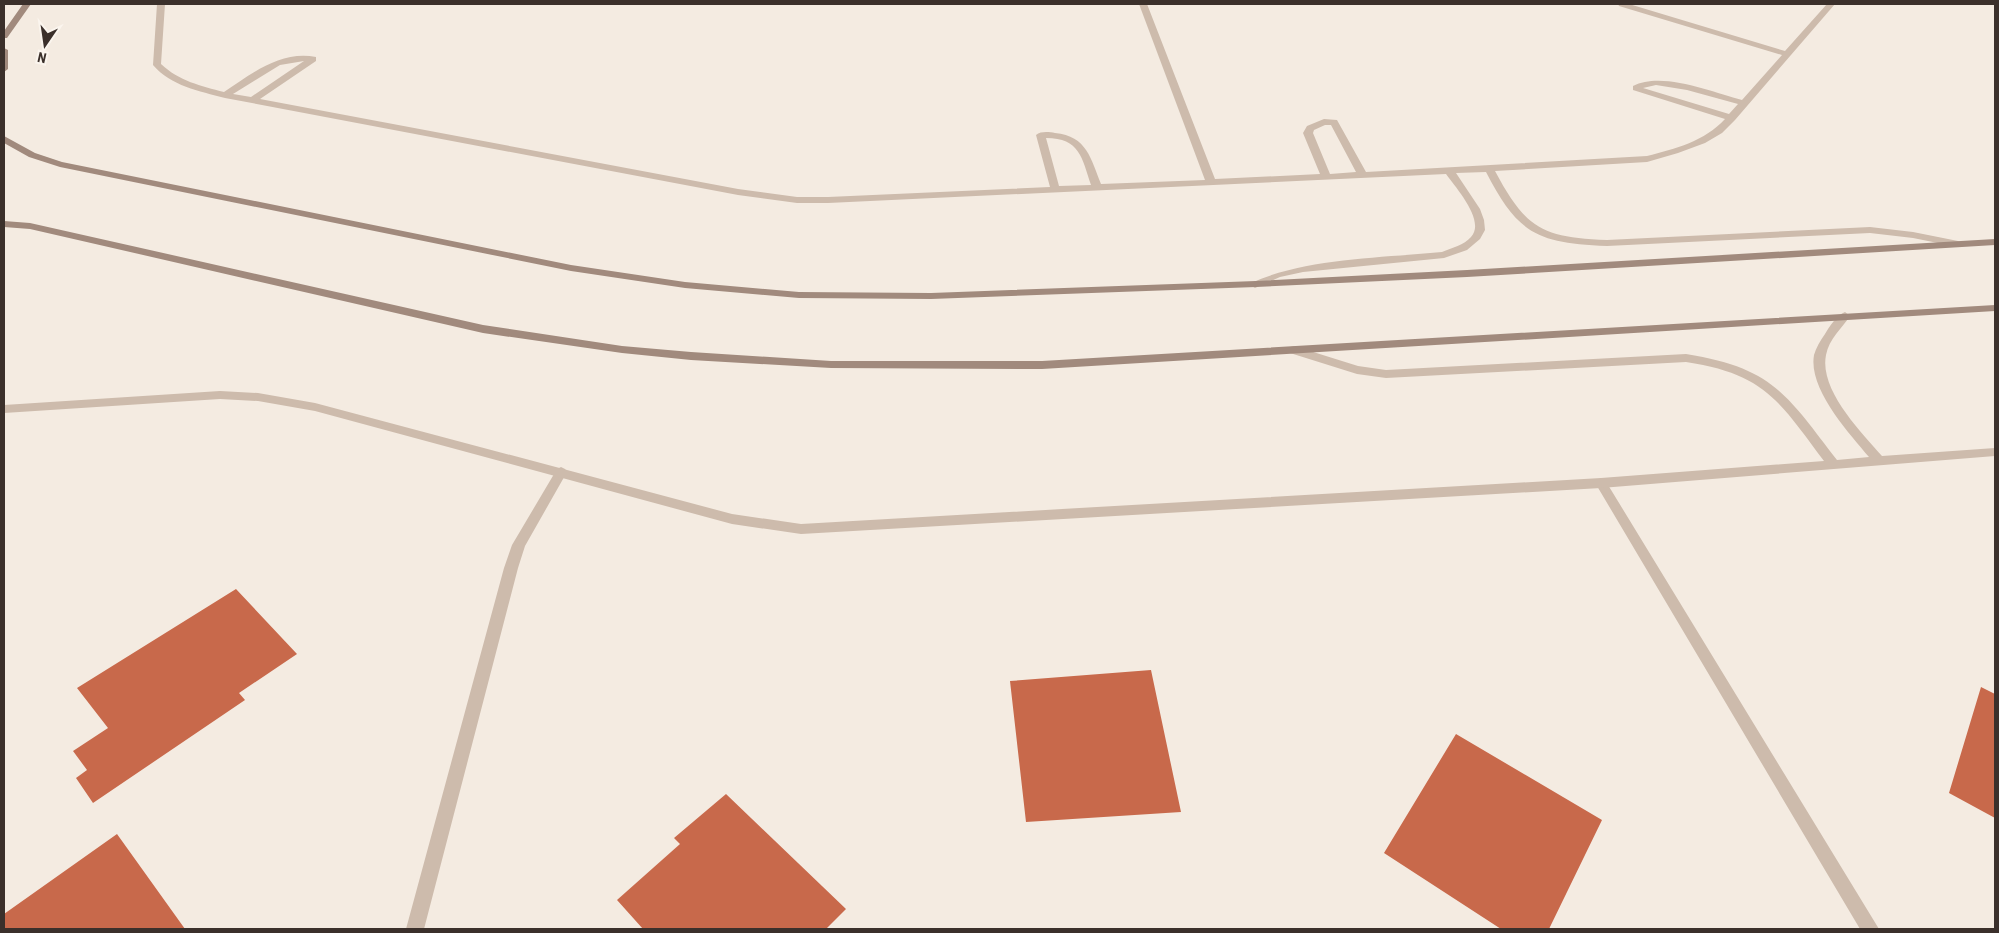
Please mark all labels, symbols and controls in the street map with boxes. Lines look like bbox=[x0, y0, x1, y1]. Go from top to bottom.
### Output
north arrow bbox=[20, 20, 70, 70]
text: N bbox=[36, 49, 48, 66]

